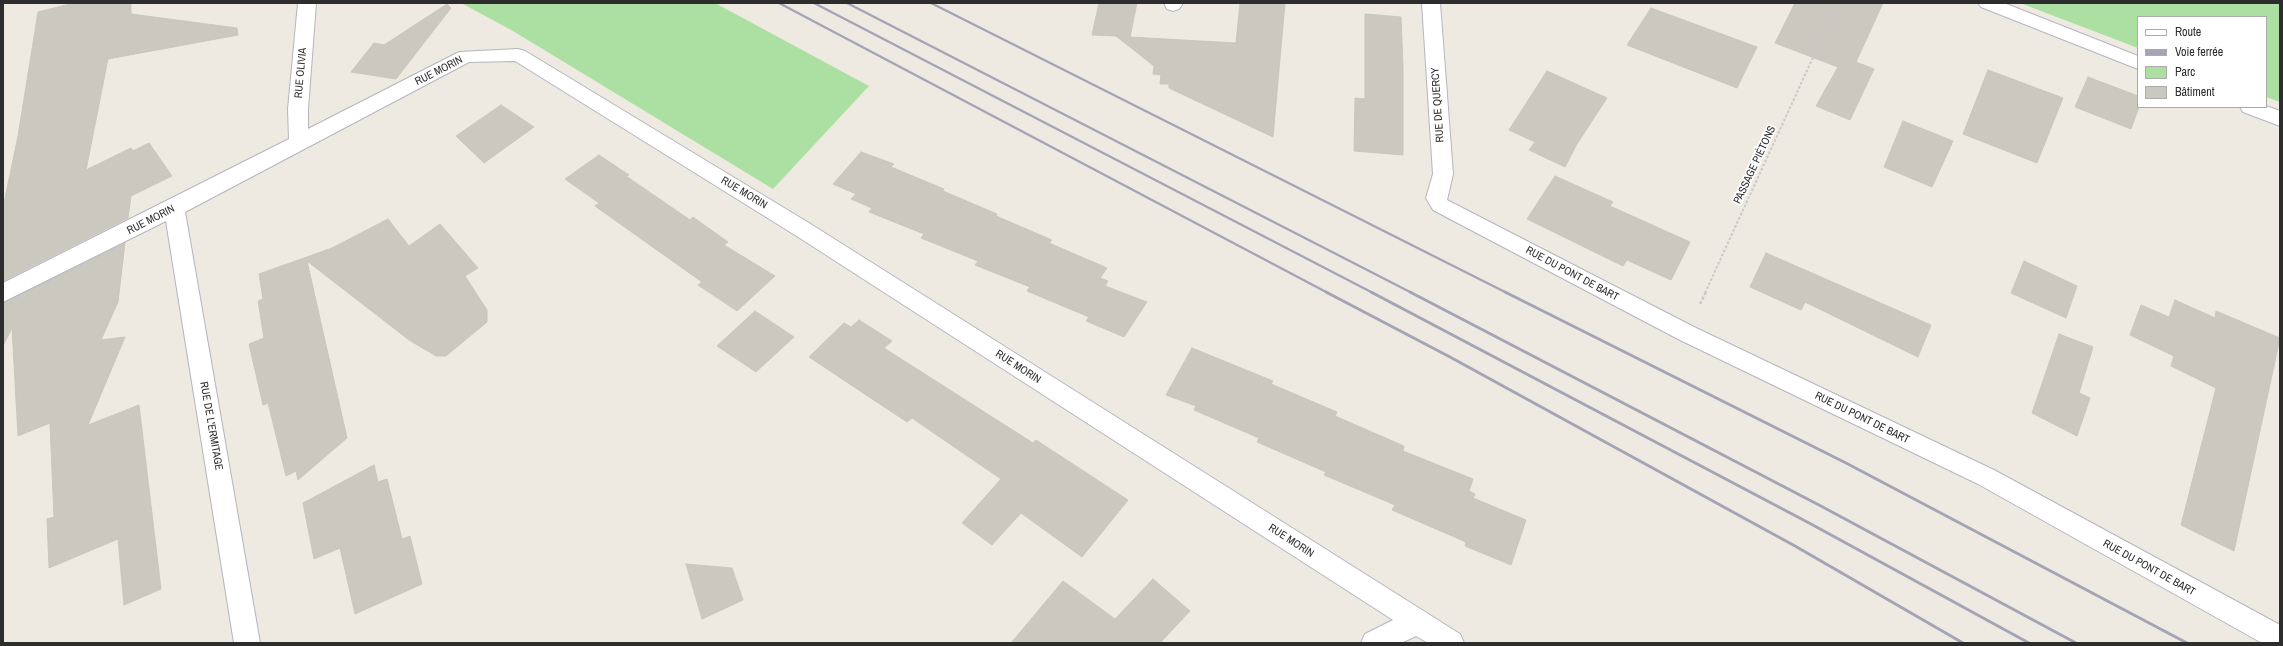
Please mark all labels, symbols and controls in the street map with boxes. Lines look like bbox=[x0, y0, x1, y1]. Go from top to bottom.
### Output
legend bbox=[2137, 16, 2267, 108]
text: Route bbox=[2175, 24, 2201, 40]
text: Voie ferrée bbox=[2175, 44, 2223, 60]
street label: RUE OLIVIA bbox=[292, 47, 310, 99]
street label: RUE MORIN bbox=[413, 53, 465, 89]
text: Parc bbox=[2175, 64, 2195, 80]
street label: RUE DE QUERCY bbox=[1429, 67, 1447, 143]
text: Bâtiment bbox=[2175, 84, 2214, 100]
street label: PASSAGE PIÉTONS bbox=[1731, 124, 1779, 206]
street label: RUE MORIN bbox=[718, 174, 770, 212]
street label: RUE MORIN bbox=[125, 202, 177, 238]
street label: RUE DU PONT DE BART bbox=[1523, 244, 1621, 304]
street label: RUE MORIN bbox=[993, 347, 1043, 387]
street label: RUE DE L'ERMITAGE bbox=[197, 381, 225, 471]
street label: RUE DU PONT DE BART bbox=[1813, 389, 1911, 447]
street label: RUE MORIN bbox=[1266, 521, 1316, 561]
street label: RUE DU PONT DE BART bbox=[2101, 537, 2197, 599]

